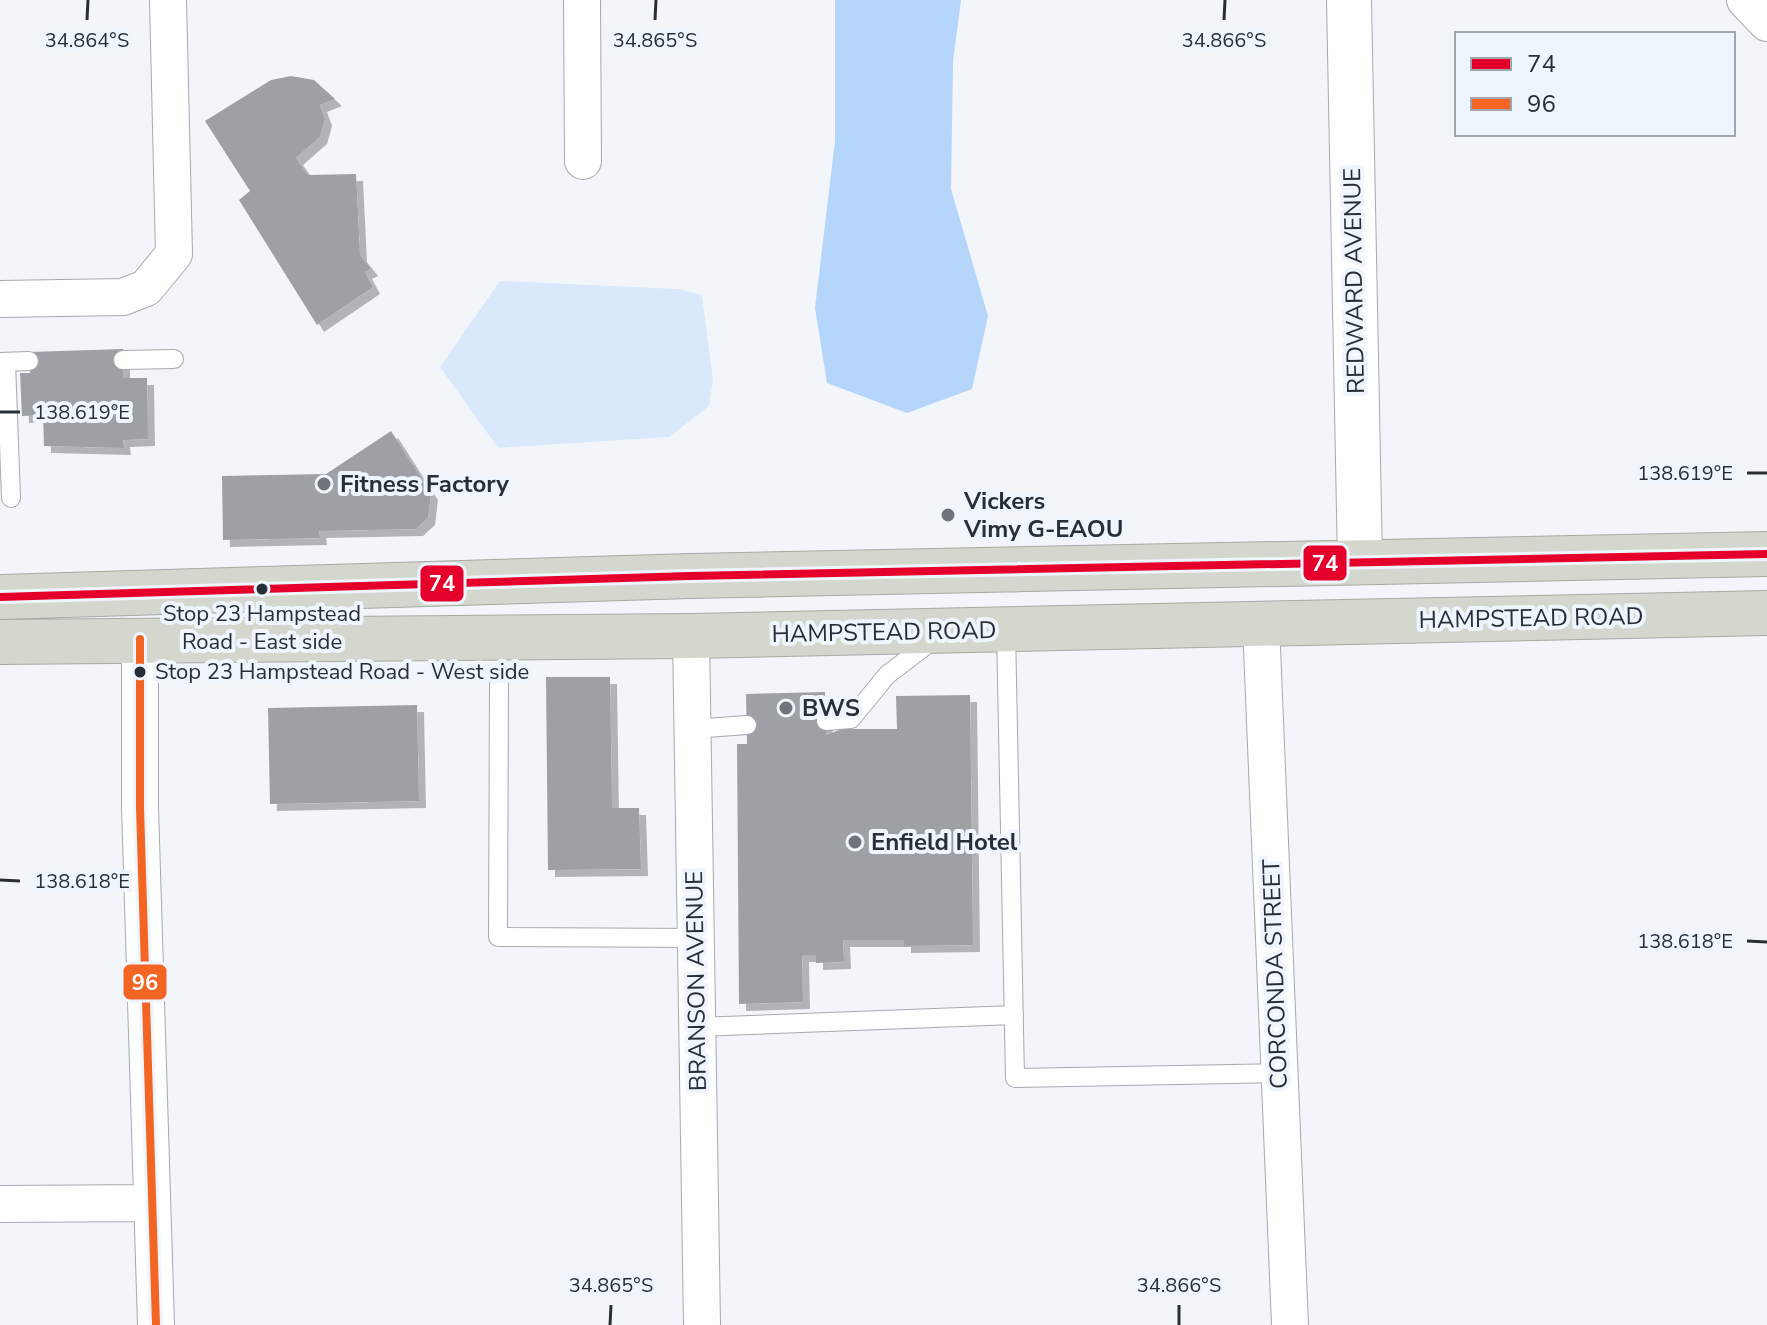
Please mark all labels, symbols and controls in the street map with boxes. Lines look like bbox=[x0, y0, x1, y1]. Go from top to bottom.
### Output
text: 34.864°S bbox=[45, 27, 129, 54]
text: 34.865°S bbox=[613, 27, 697, 54]
text: 34.866°S bbox=[1182, 27, 1266, 54]
legend bbox=[1455, 32, 1735, 136]
text: 74 bbox=[1527, 48, 1556, 80]
text: 96 bbox=[1527, 88, 1556, 120]
street label: REDWARD AVENUE bbox=[1336, 168, 1372, 394]
text: 138.619°E bbox=[34, 399, 130, 426]
text: 138.619°E bbox=[1637, 460, 1733, 487]
place label: Fitness Factory bbox=[340, 468, 509, 500]
marker: Fitness Factory bbox=[315, 475, 333, 493]
place label: Vickers Vimy G-EAOU bbox=[963, 485, 1123, 545]
marker: Vickers Vimy G-EAOU bbox=[939, 506, 957, 524]
line badge: 74 bbox=[1302, 544, 1348, 582]
text: 74 bbox=[1312, 549, 1338, 579]
line badge: 74 bbox=[419, 564, 465, 603]
text: 74 bbox=[429, 569, 455, 599]
marker: Stop 23 Hampstead Road - East side bbox=[254, 581, 270, 597]
place label: Stop 23 Hampstead Road - East side bbox=[163, 599, 361, 657]
street label: HAMPSTEAD ROAD bbox=[1418, 600, 1644, 636]
street label: HAMPSTEAD ROAD bbox=[771, 614, 997, 650]
place label: Stop 23 Hampstead Road - West side bbox=[155, 657, 529, 687]
marker: Stop 23 Hampstead Road - West side bbox=[132, 664, 148, 680]
place label: BWS bbox=[802, 692, 860, 724]
marker: BWS bbox=[777, 699, 795, 717]
place label: Enfield Hotel bbox=[871, 826, 1018, 858]
marker: Enfield Hotel bbox=[846, 833, 864, 851]
street label: CORCONDA STREET bbox=[1255, 858, 1295, 1089]
text: 138.618°E bbox=[34, 868, 130, 895]
street label: BRANSON AVENUE bbox=[678, 871, 714, 1091]
text: 138.618°E bbox=[1637, 928, 1733, 955]
line badge: 96 bbox=[122, 963, 168, 1001]
text: 96 bbox=[132, 968, 158, 998]
text: 34.865°S bbox=[569, 1272, 653, 1299]
text: 34.866°S bbox=[1137, 1272, 1221, 1299]

